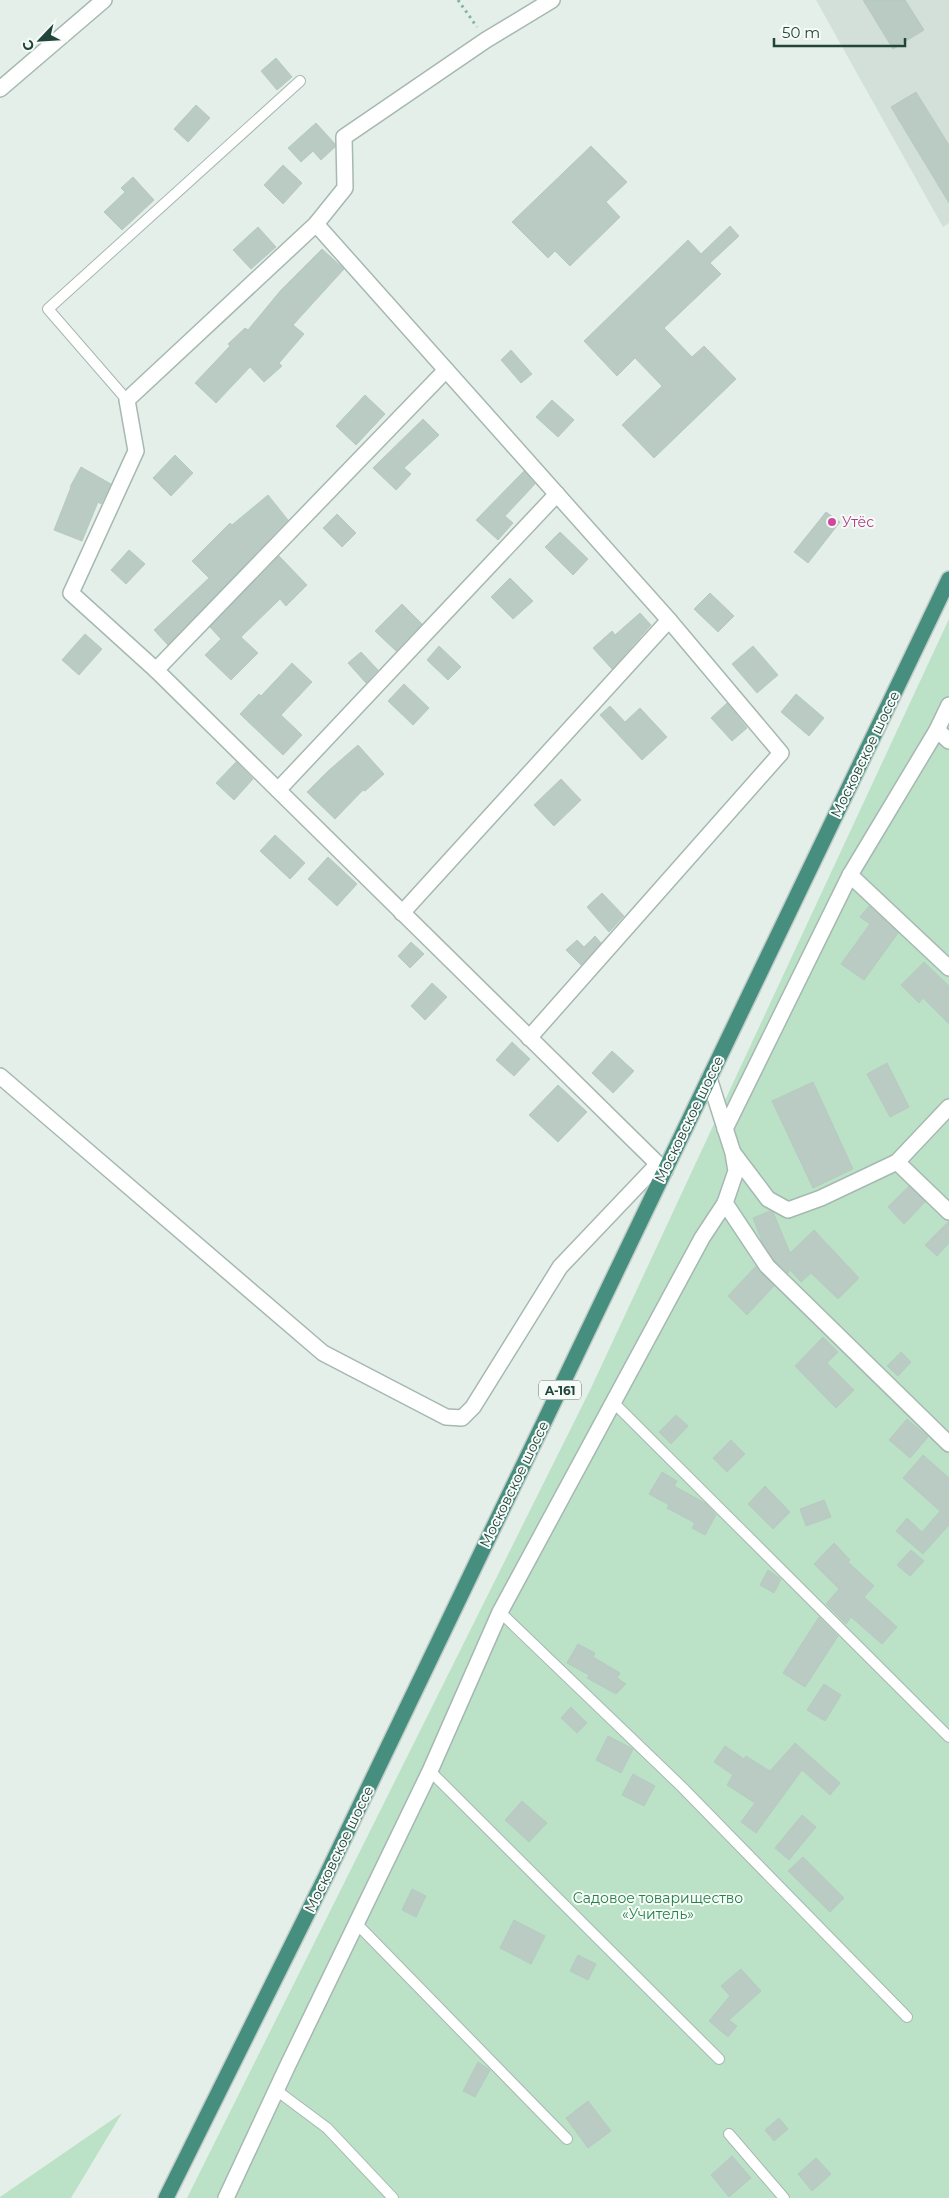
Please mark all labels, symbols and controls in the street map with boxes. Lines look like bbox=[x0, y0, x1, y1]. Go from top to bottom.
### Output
north arrow bbox=[15, 15, 65, 65]
scale bar bbox=[774, 15, 905, 47]
text: 50 m bbox=[782, 23, 820, 42]
text: С bbox=[18, 37, 39, 54]
place label: Утёс bbox=[842, 513, 874, 531]
marker: Утёс bbox=[826, 516, 838, 528]
street label: Московское шоссе bbox=[827, 688, 903, 820]
street label: Московское шоссе bbox=[651, 1053, 727, 1185]
road number: А-161 bbox=[539, 1380, 581, 1400]
street label: Московское шоссе bbox=[476, 1418, 552, 1550]
street label: Московское шоссе bbox=[301, 1783, 377, 1915]
park label: Садовое товарищество «Учитель» bbox=[573, 1889, 743, 1923]

